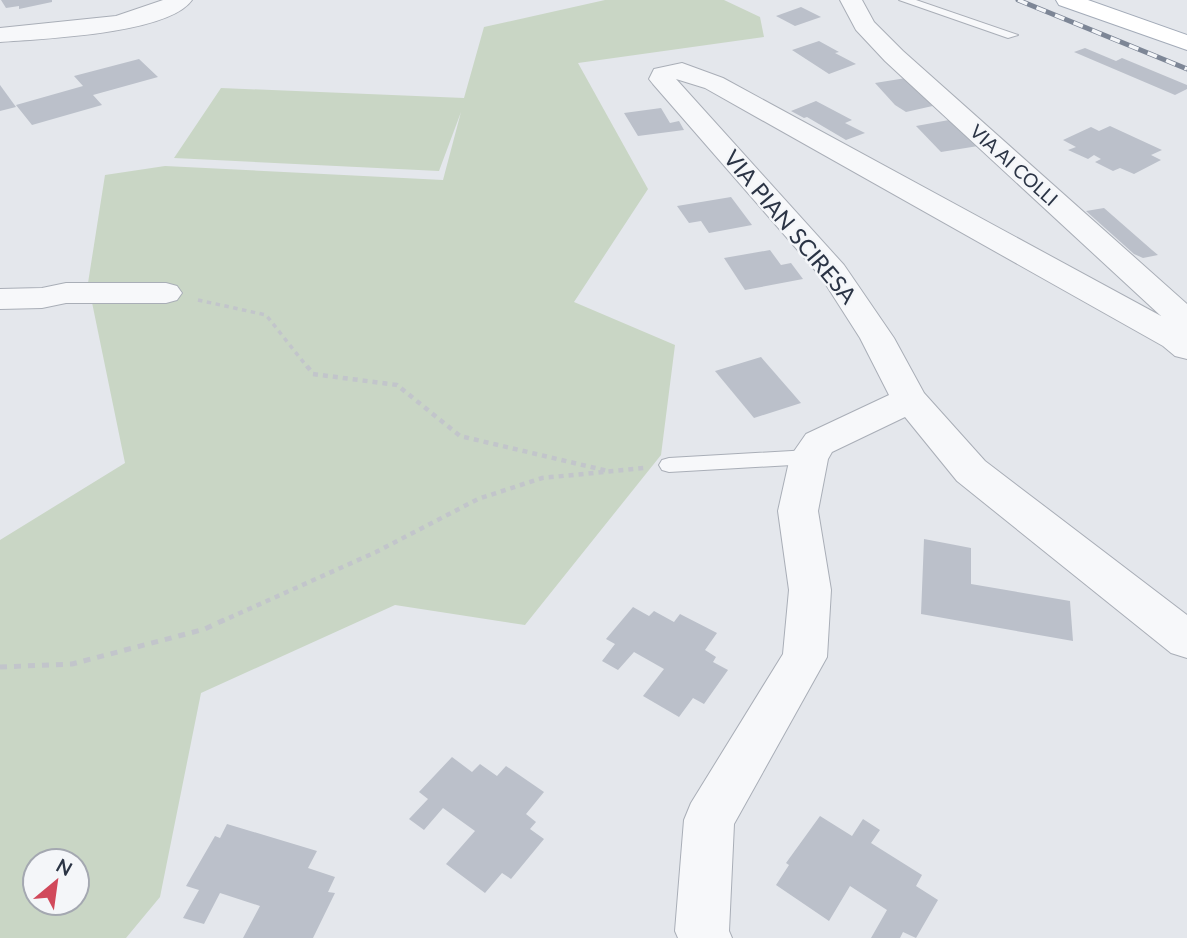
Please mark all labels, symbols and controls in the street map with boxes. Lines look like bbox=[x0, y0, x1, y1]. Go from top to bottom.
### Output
street label: VIA AI COLLI bbox=[966, 119, 1063, 210]
street label: VIA PIAN SCIRESA bbox=[718, 144, 863, 309]
north arrow bbox=[21, 847, 91, 917]
text: N bbox=[53, 853, 76, 880]

